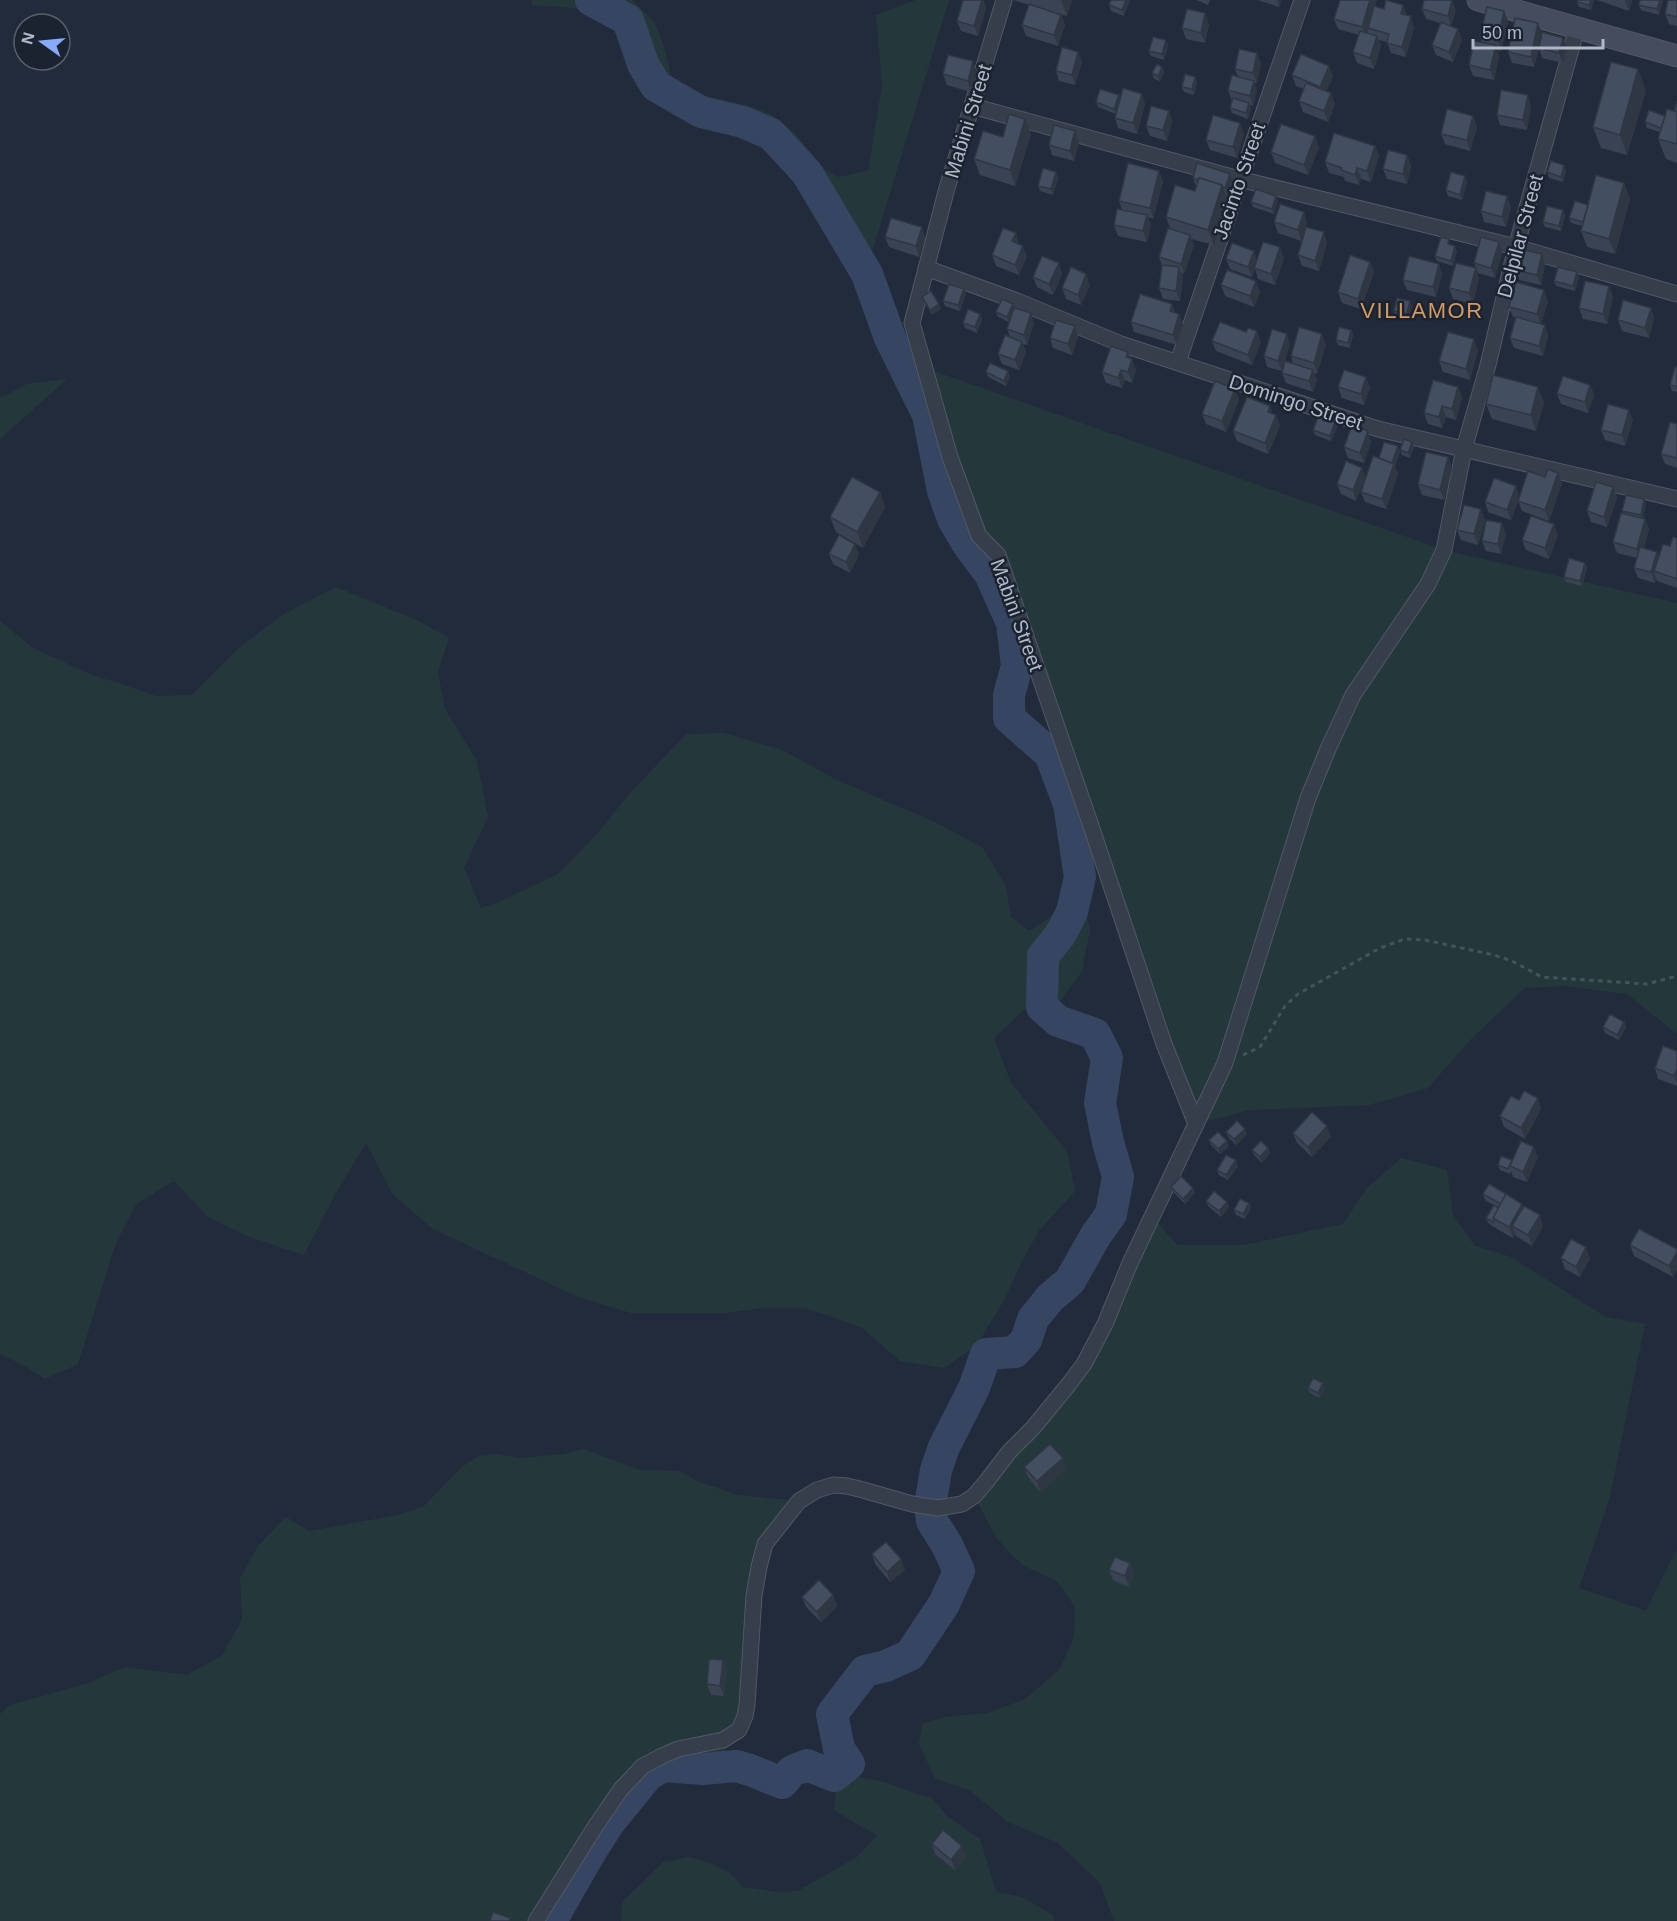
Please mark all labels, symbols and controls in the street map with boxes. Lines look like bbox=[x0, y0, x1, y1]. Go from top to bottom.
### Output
north arrow bbox=[12, 12, 72, 72]
scale bar bbox=[1473, 12, 1604, 50]
text: 50 m bbox=[1482, 23, 1522, 43]
text: N bbox=[18, 30, 38, 46]
street label: Mabini Street bbox=[940, 61, 996, 181]
street label: Jacinto Street bbox=[1209, 119, 1269, 242]
street label: Delpilar Street bbox=[1493, 172, 1547, 300]
district label: VILLAMOR bbox=[1360, 298, 1484, 323]
street label: Domingo Street bbox=[1227, 370, 1366, 434]
street label: Mabini Street bbox=[987, 556, 1048, 675]

